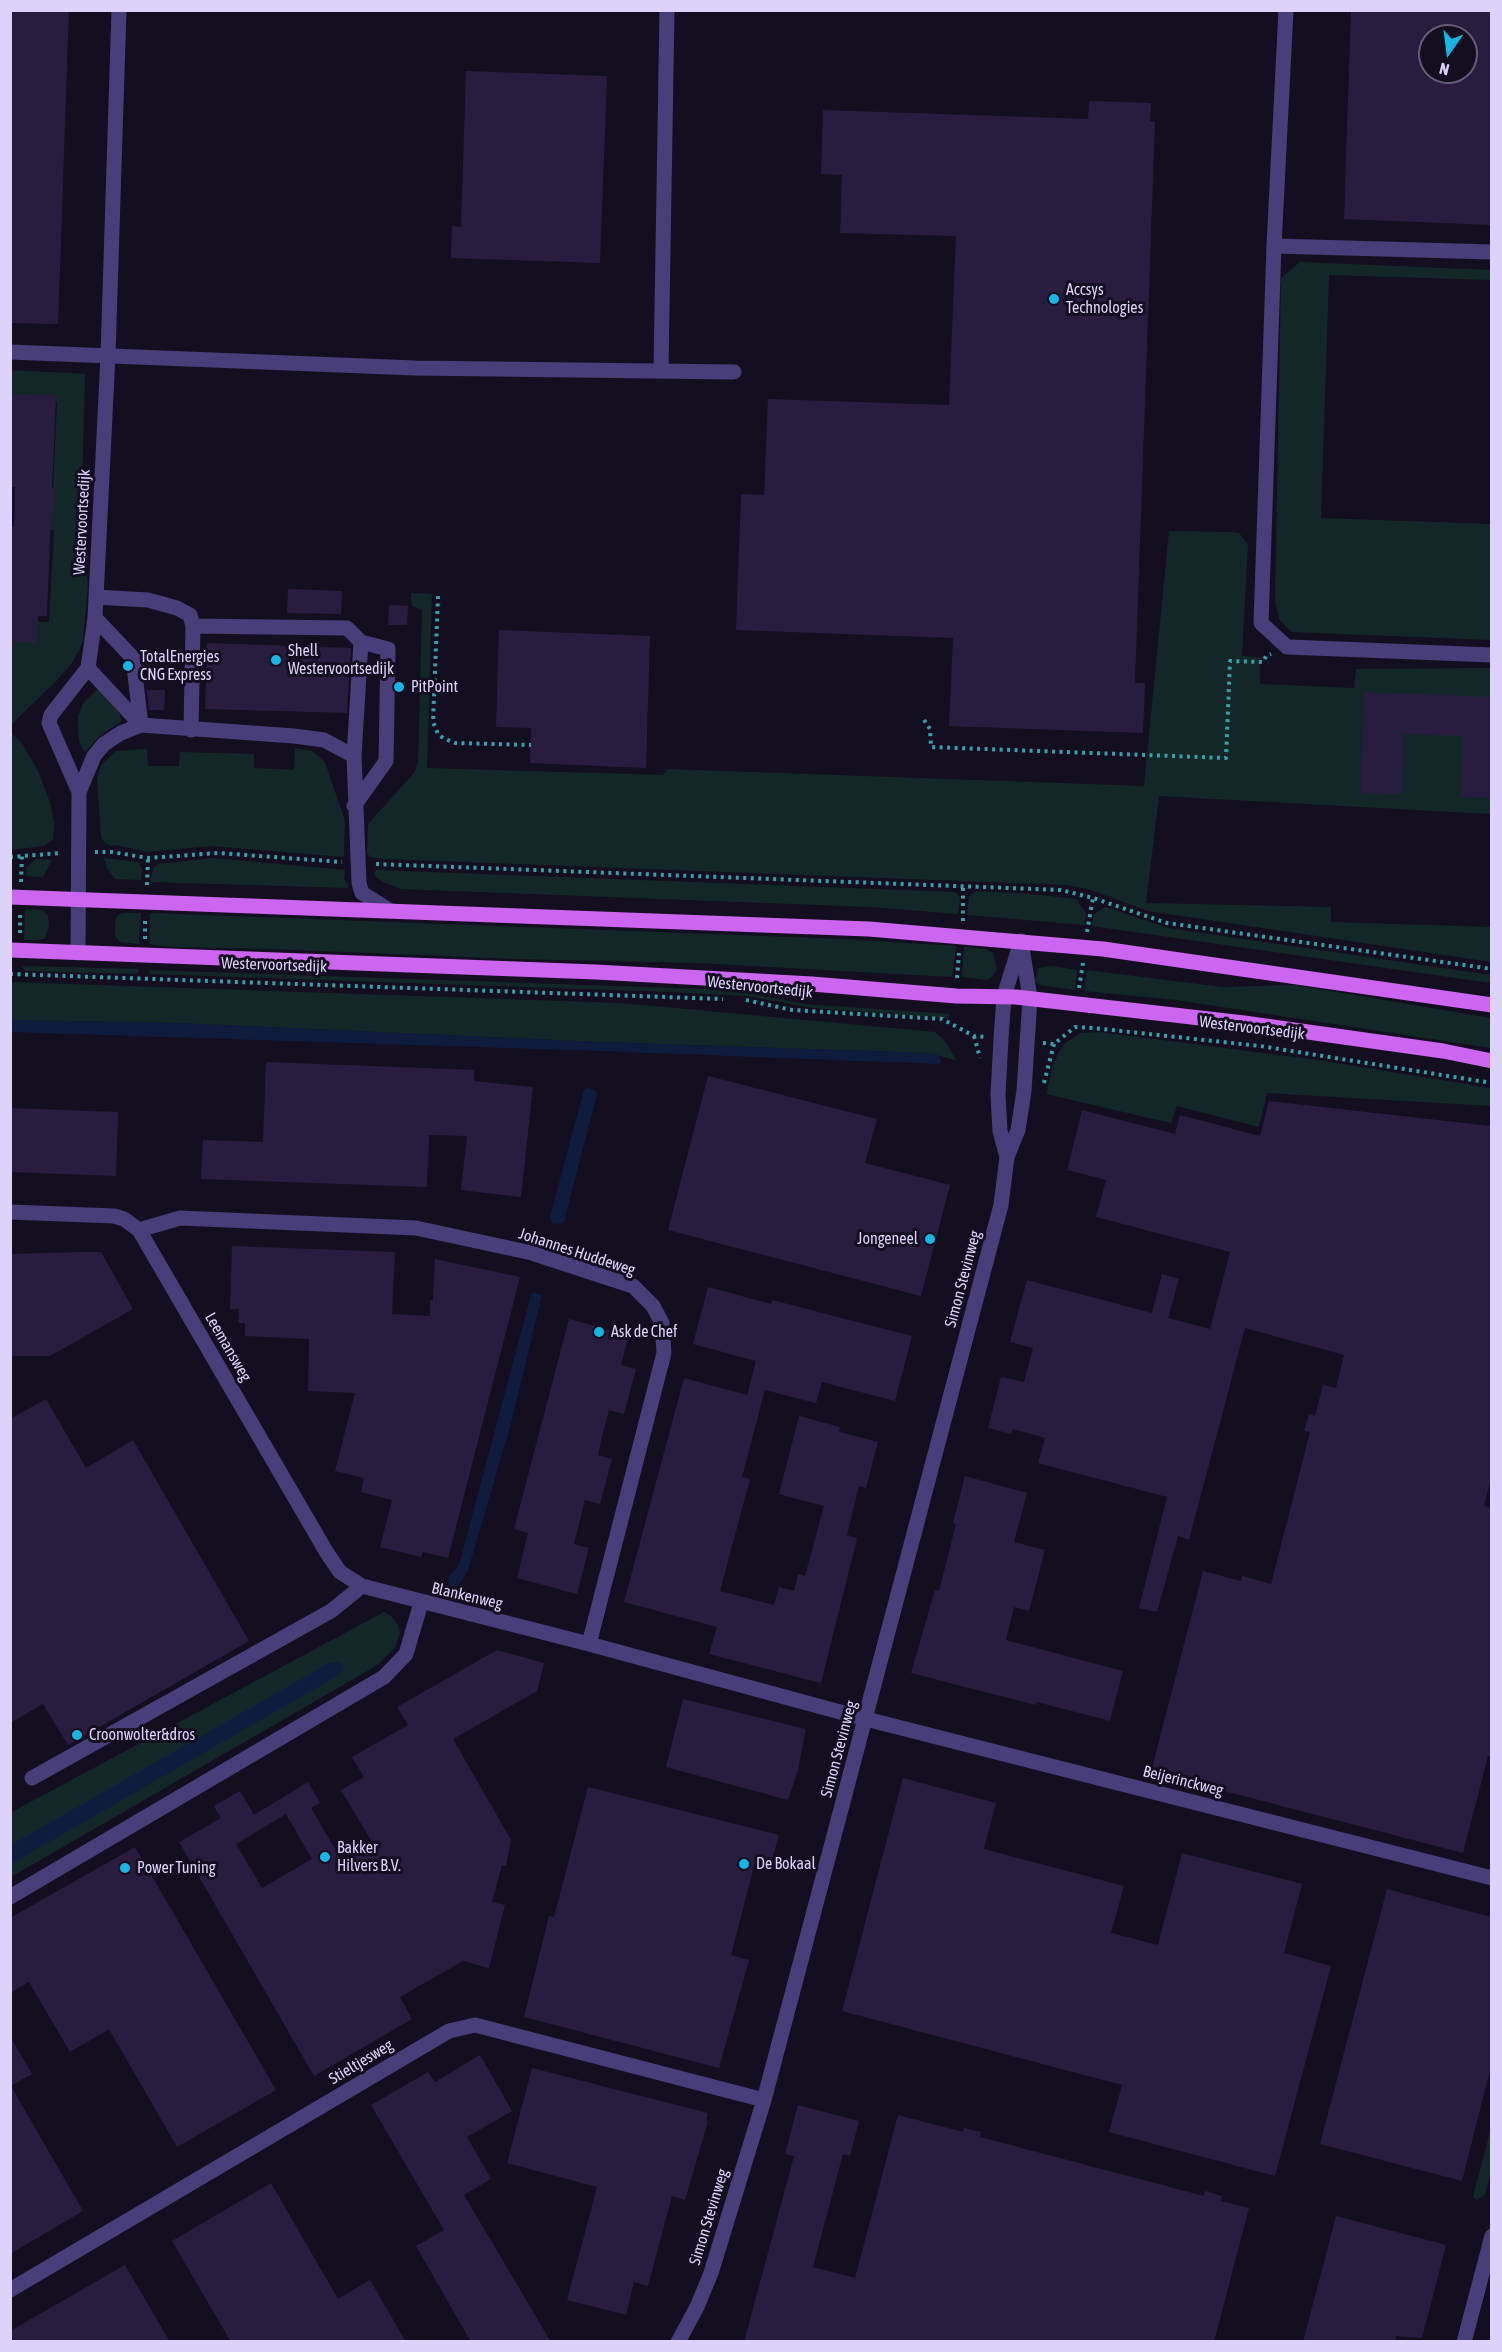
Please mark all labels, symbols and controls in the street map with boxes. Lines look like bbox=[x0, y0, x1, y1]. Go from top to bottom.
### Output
north arrow bbox=[1418, 24, 1478, 84]
text: N bbox=[1437, 60, 1451, 79]
place label: Accsys Technologies bbox=[1066, 280, 1143, 318]
marker: Accsys Technologies bbox=[1047, 292, 1061, 306]
street label: Westervoortsedijk bbox=[70, 469, 94, 575]
place label: Shell Westervoortsedijk bbox=[288, 641, 394, 679]
place label: TotalEnergies CNG Express bbox=[140, 647, 219, 685]
marker: Shell Westervoortsedijk bbox=[269, 653, 283, 667]
marker: TotalEnergies CNG Express bbox=[121, 659, 135, 673]
place label: PitPoint bbox=[411, 677, 458, 697]
marker: PitPoint bbox=[392, 680, 406, 694]
street label: Westervoortsedijk bbox=[221, 954, 327, 976]
street label: Westervoortsedijk bbox=[706, 972, 814, 1002]
street label: Westervoortsedijk bbox=[1198, 1012, 1306, 1044]
street label: Johannes Huddeweg bbox=[516, 1224, 638, 1280]
place label: Jongeneel bbox=[857, 1229, 918, 1249]
street label: Simon Stevinweg bbox=[941, 1229, 985, 1329]
marker: Jongeneel bbox=[923, 1232, 937, 1246]
street label: Leemansweg bbox=[201, 1309, 255, 1385]
place label: Ask de Chef bbox=[611, 1322, 677, 1342]
marker: Ask de Chef bbox=[592, 1325, 606, 1339]
street label: Blankenweg bbox=[430, 1579, 504, 1613]
street label: Simon Stevinweg bbox=[817, 1699, 861, 1799]
place label: Croonwolter&dros bbox=[89, 1725, 195, 1745]
marker: Croonwolter&dros bbox=[70, 1728, 84, 1742]
street label: Beijerinckweg bbox=[1141, 1762, 1225, 1800]
place label: Bakker Hilvers B.V. bbox=[337, 1838, 401, 1876]
marker: Bakker Hilvers B.V. bbox=[318, 1850, 332, 1864]
place label: De Bokaal bbox=[756, 1854, 816, 1874]
marker: De Bokaal bbox=[737, 1857, 751, 1871]
place label: Power Tuning bbox=[137, 1858, 216, 1878]
marker: Power Tuning bbox=[118, 1861, 132, 1875]
street label: Stieltjesweg bbox=[326, 2035, 396, 2089]
street label: Simon Stevinweg bbox=[685, 2167, 733, 2267]

